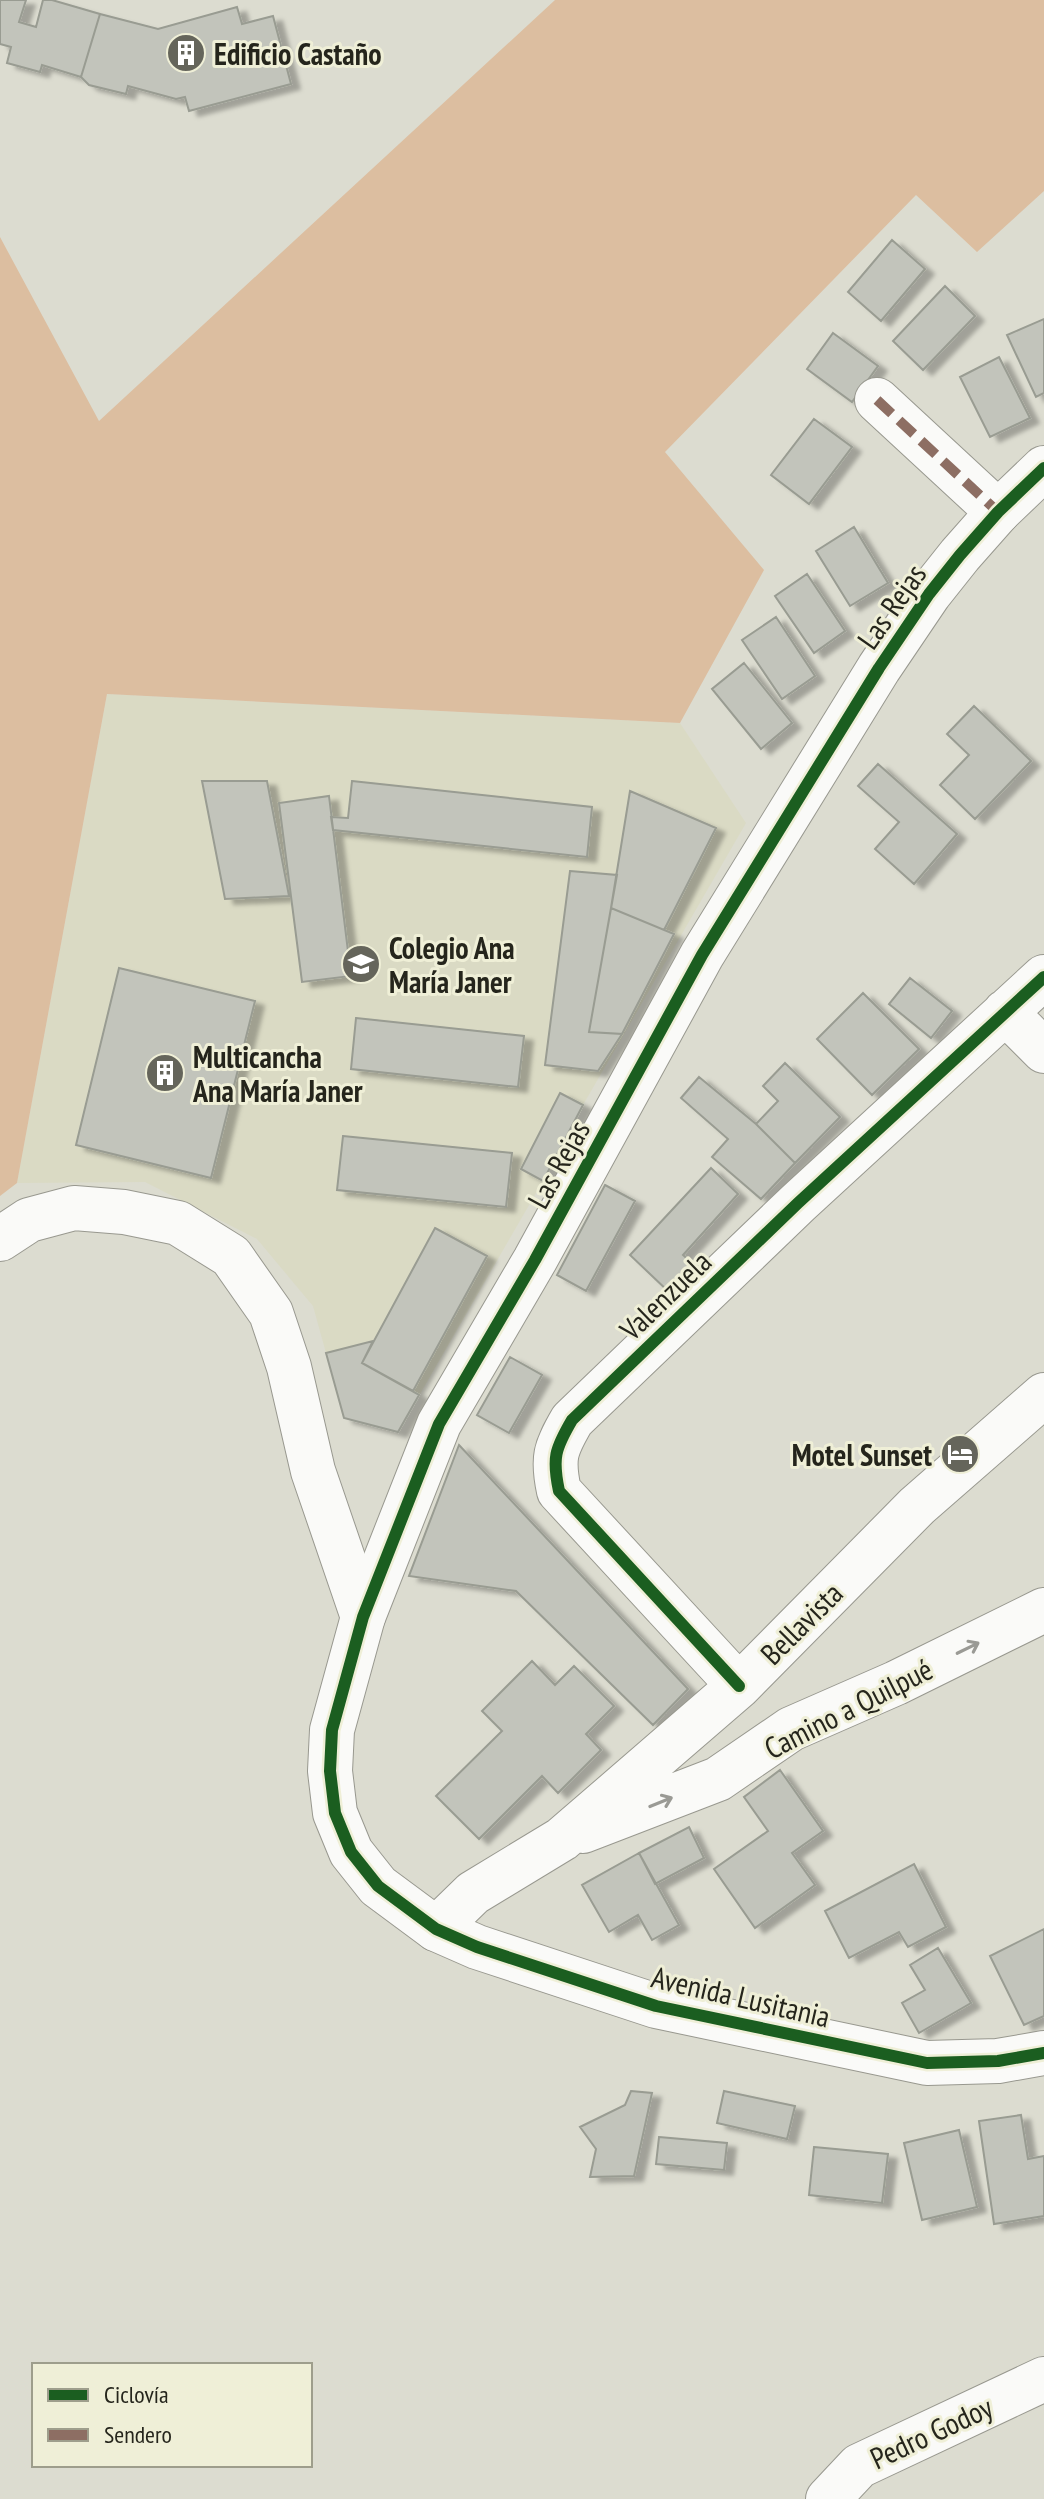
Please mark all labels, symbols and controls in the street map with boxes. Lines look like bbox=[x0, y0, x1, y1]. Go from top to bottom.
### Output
building icon: Edificio Castaño bbox=[165, 32, 207, 74]
place label: Edificio Castaño bbox=[214, 34, 382, 73]
street label: Las Rejas bbox=[848, 556, 934, 656]
place label: Colegio Ana María Janer bbox=[389, 928, 515, 1001]
school or university icon: Colegio Ana María Janer bbox=[340, 943, 382, 985]
place label: Multicancha Ana María Janer bbox=[192, 1037, 363, 1110]
building icon: Multicancha Ana María Janer bbox=[144, 1052, 186, 1094]
street label: Las Rejas bbox=[518, 1113, 598, 1215]
street label: Valenzuela bbox=[610, 1242, 719, 1349]
hotel icon: Motel Sunset bbox=[939, 1433, 981, 1475]
place label: Motel Sunset bbox=[792, 1435, 932, 1474]
street label: Bellavista bbox=[751, 1573, 851, 1673]
one-way arrow bbox=[955, 1640, 979, 1655]
street label: Camino a Quilpué bbox=[757, 1649, 939, 1767]
one-way arrow bbox=[649, 1794, 673, 1808]
street label: Avenida Lusitania bbox=[648, 1957, 834, 2035]
legend bbox=[32, 2363, 312, 2467]
text: Ciclovía bbox=[104, 2379, 169, 2410]
street label: Pedro Godoy bbox=[864, 2387, 999, 2477]
text: Sendero bbox=[104, 2419, 172, 2450]

